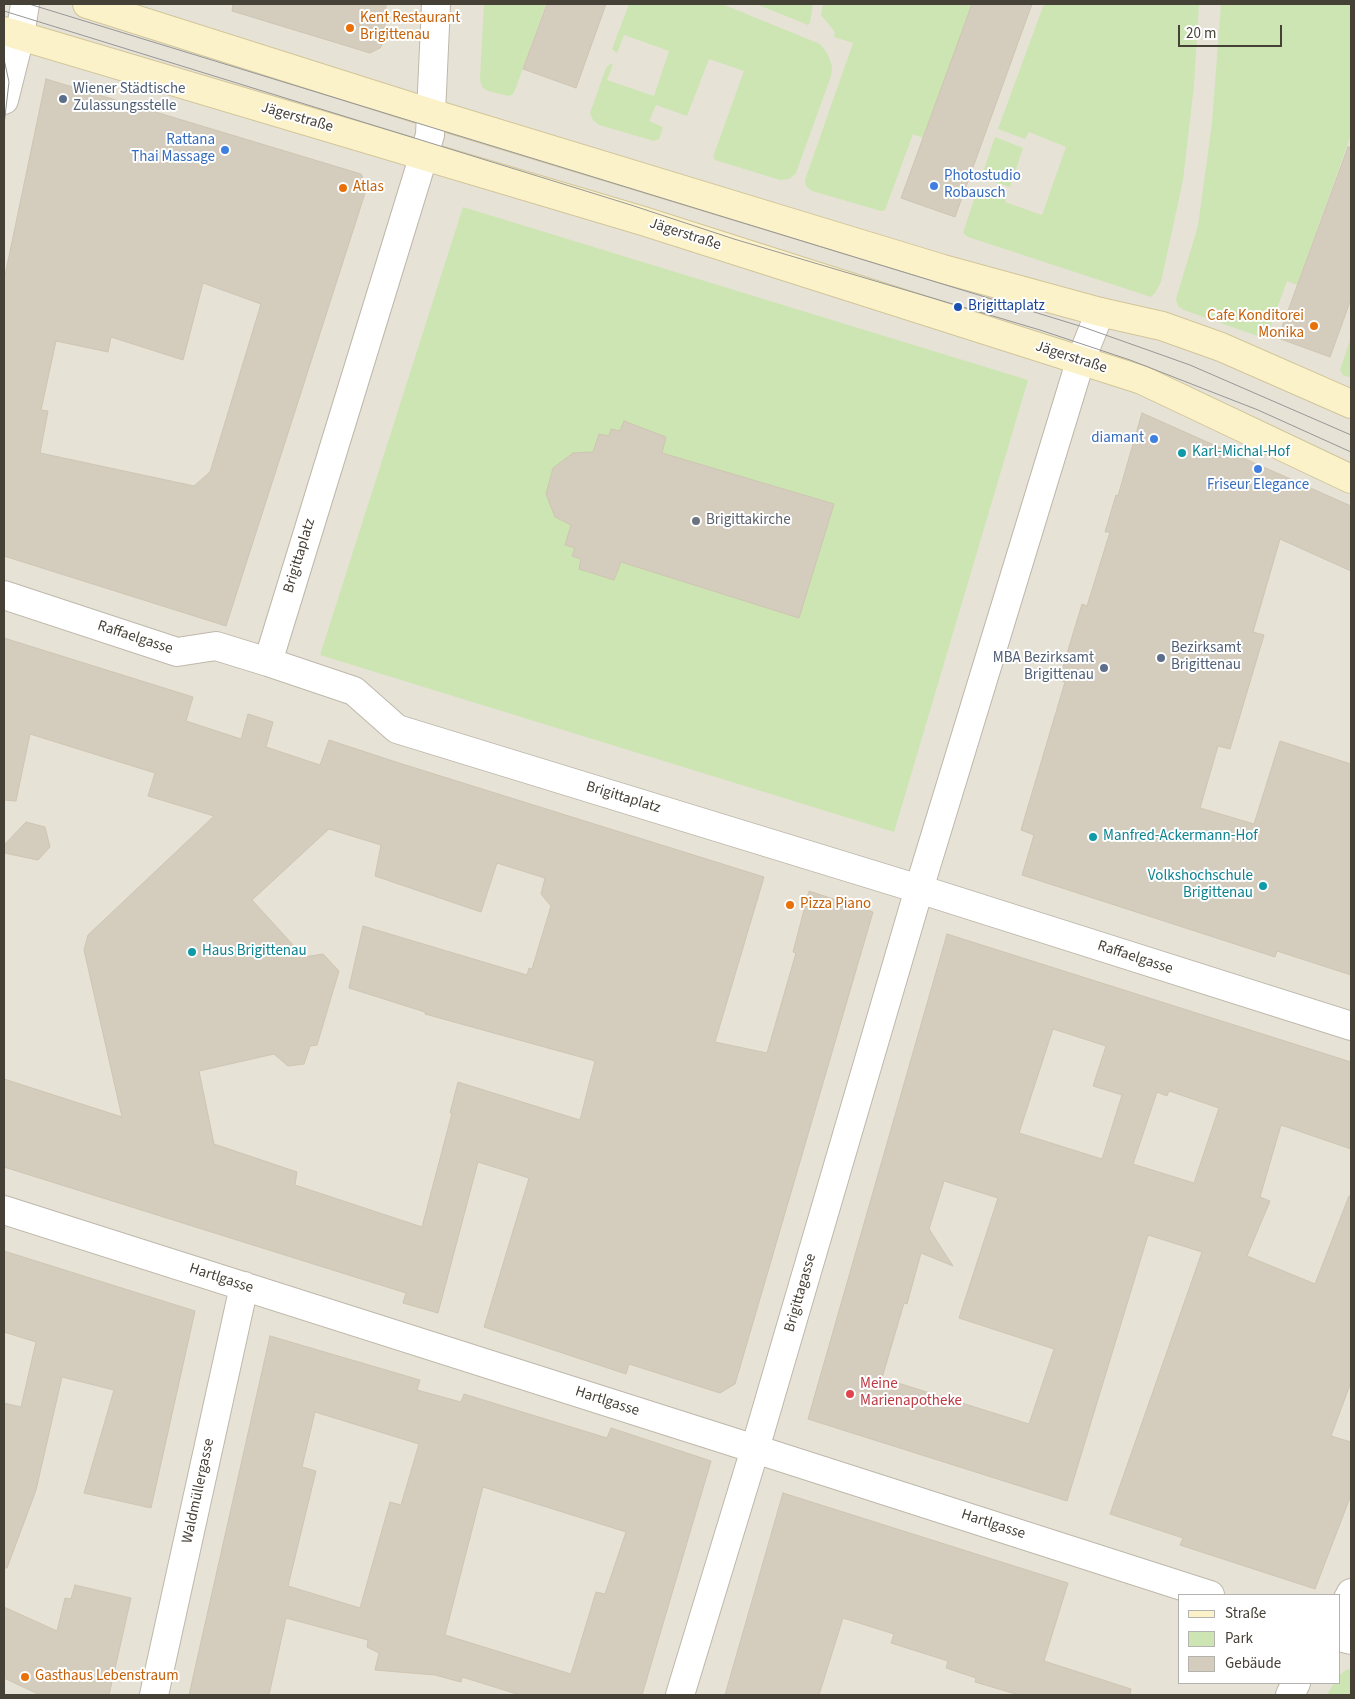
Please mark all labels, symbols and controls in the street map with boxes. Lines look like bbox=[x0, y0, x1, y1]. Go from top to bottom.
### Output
place label: Kent Restaurant Brigittenau bbox=[360, 10, 460, 45]
scale bar bbox=[1180, 15, 1284, 47]
marker: Kent Restaurant Brigittenau bbox=[344, 22, 356, 34]
text: 20 m bbox=[1186, 23, 1216, 44]
place label: Wiener Städtische Zulassungsstelle bbox=[73, 81, 186, 116]
marker: Wiener Städtische Zulassungsstelle bbox=[57, 93, 69, 105]
street label: Jägerstraße bbox=[259, 99, 335, 137]
place label: Rattana Thai Massage bbox=[131, 132, 215, 167]
marker: Rattana Thai Massage bbox=[219, 144, 231, 156]
place label: Photostudio Robausch bbox=[944, 168, 1021, 203]
place label: Atlas bbox=[353, 179, 384, 197]
marker: Photostudio Robausch bbox=[928, 180, 940, 192]
marker: Atlas bbox=[337, 182, 349, 194]
street label: Jägerstraße bbox=[647, 215, 723, 255]
place label: Brigittaplatz bbox=[968, 298, 1045, 316]
marker: Brigittaplatz bbox=[952, 301, 964, 313]
place label: Cafe Konditorei Monika bbox=[1207, 308, 1304, 343]
marker: Cafe Konditorei Monika bbox=[1308, 320, 1320, 332]
street label: Jägerstraße bbox=[1033, 338, 1109, 378]
place label: diamant bbox=[1091, 430, 1144, 448]
marker: diamant bbox=[1148, 433, 1160, 445]
place label: Karl-Michal-Hof bbox=[1192, 444, 1290, 462]
marker: Karl-Michal-Hof bbox=[1176, 447, 1188, 459]
marker: Friseur Elegance bbox=[1252, 463, 1264, 475]
place label: Friseur Elegance bbox=[1207, 477, 1309, 495]
place label: Brigittakirche bbox=[706, 512, 791, 530]
marker: Brigittakirche bbox=[690, 515, 702, 527]
street label: Brigittaplatz bbox=[280, 517, 320, 595]
street label: Raffaelgasse bbox=[95, 617, 175, 659]
place label: Bezirksamt Brigittenau bbox=[1171, 640, 1241, 675]
place label: MBA Bezirksamt Brigittenau bbox=[993, 650, 1094, 685]
marker: Bezirksamt Brigittenau bbox=[1155, 652, 1167, 664]
marker: MBA Bezirksamt Brigittenau bbox=[1098, 662, 1110, 674]
street label: Brigittaplatz bbox=[584, 778, 662, 818]
place label: Manfred-Ackermann-Hof bbox=[1103, 828, 1258, 846]
marker: Manfred-Ackermann-Hof bbox=[1087, 831, 1099, 843]
place label: Volkshochschule Brigittenau bbox=[1148, 868, 1253, 903]
marker: Volkshochschule Brigittenau bbox=[1257, 880, 1269, 892]
place label: Pizza Piano bbox=[800, 896, 871, 914]
marker: Pizza Piano bbox=[784, 899, 796, 911]
street label: Raffaelgasse bbox=[1095, 937, 1175, 979]
place label: Haus Brigittenau bbox=[202, 943, 307, 961]
marker: Haus Brigittenau bbox=[186, 946, 198, 958]
street label: Brigittagasse bbox=[781, 1252, 821, 1334]
street label: Hartlgasse bbox=[187, 1260, 255, 1298]
place label: Meine Marienapotheke bbox=[860, 1376, 962, 1411]
street label: Hartlgasse bbox=[573, 1383, 641, 1421]
marker: Meine Marienapotheke bbox=[844, 1388, 856, 1400]
street label: Waldmüllergasse bbox=[179, 1437, 219, 1545]
street label: Hartlgasse bbox=[959, 1506, 1027, 1544]
legend bbox=[1178, 1594, 1340, 1684]
text: Straße bbox=[1225, 1603, 1266, 1624]
text: Park bbox=[1225, 1628, 1253, 1649]
text: Gebäude bbox=[1225, 1653, 1281, 1674]
place label: Gasthaus Lebenstraum bbox=[35, 1668, 179, 1686]
marker: Gasthaus Lebenstraum bbox=[19, 1671, 31, 1683]

